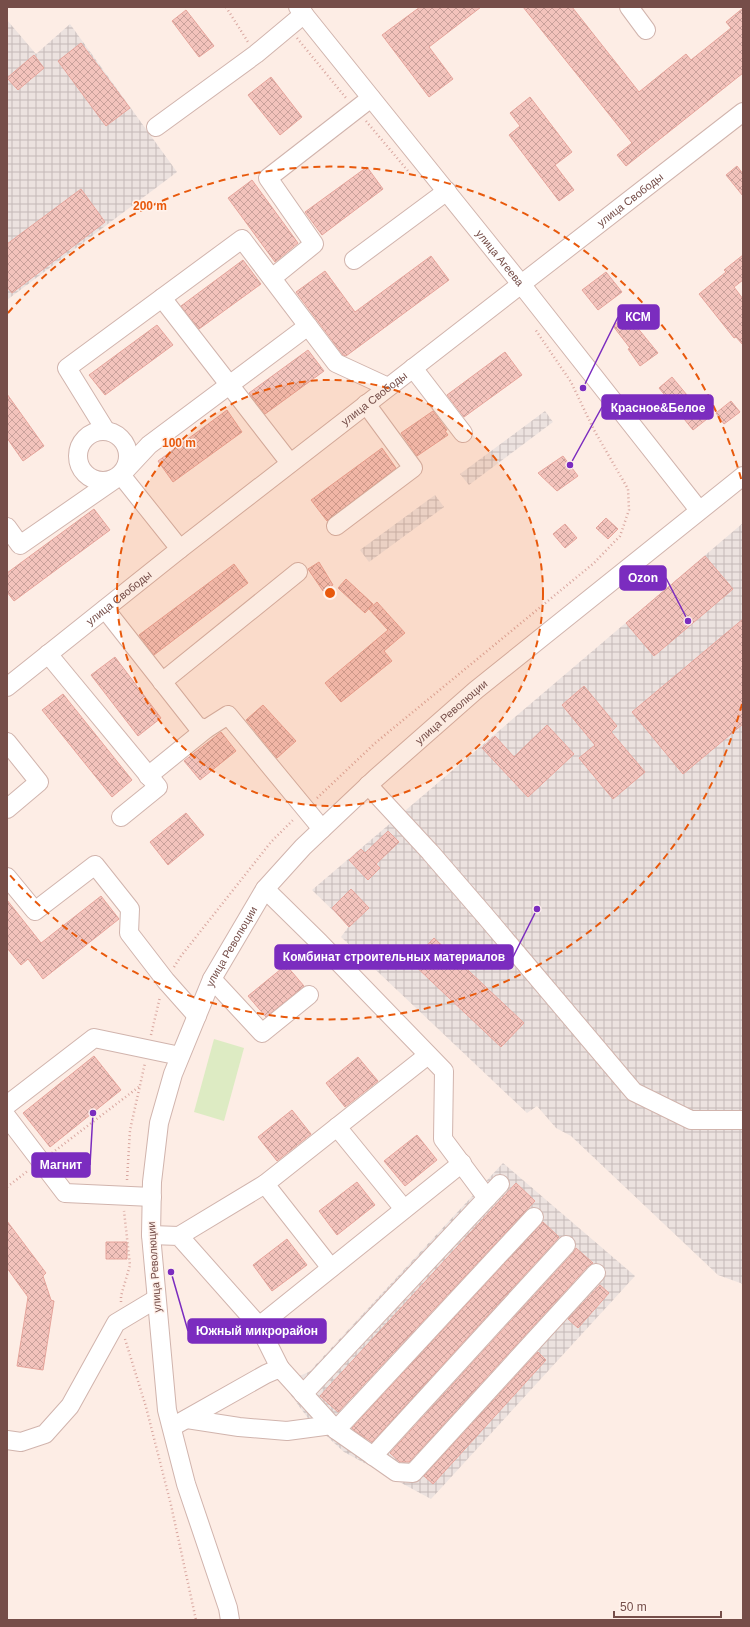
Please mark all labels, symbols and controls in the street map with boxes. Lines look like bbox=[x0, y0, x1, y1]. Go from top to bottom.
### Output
street label: улица Свободы bbox=[595, 170, 665, 229]
text: 200 m bbox=[133, 199, 167, 213]
street label: улица Агеева bbox=[474, 227, 527, 289]
callout: КСМ bbox=[618, 305, 659, 329]
text: КСМ bbox=[625, 310, 651, 324]
street label: улица Свободы bbox=[339, 369, 409, 428]
callout: Красное&Белое bbox=[602, 395, 713, 419]
text: Красное&Белое bbox=[611, 401, 706, 415]
text: 100 m bbox=[162, 436, 196, 450]
callout: Ozon bbox=[620, 566, 666, 590]
street label: улица Свободы bbox=[84, 568, 154, 627]
text: Ozon bbox=[628, 571, 658, 585]
centre of rings bbox=[323, 586, 337, 600]
street label: улица Революции bbox=[413, 677, 490, 746]
street label: улица Революции bbox=[203, 904, 259, 989]
callout: Комбинат строительных материалов bbox=[275, 945, 513, 969]
text: Комбинат строительных материалов bbox=[283, 950, 505, 964]
callout: Магнит bbox=[32, 1153, 90, 1177]
text: Магнит bbox=[40, 1158, 82, 1172]
street label: улица Революции bbox=[145, 1221, 163, 1313]
callout: Южный микрорайон bbox=[188, 1319, 326, 1343]
text: Южный микрорайон bbox=[196, 1324, 318, 1338]
scale bar bbox=[614, 1593, 721, 1619]
text: 50 m bbox=[620, 1600, 647, 1614]

